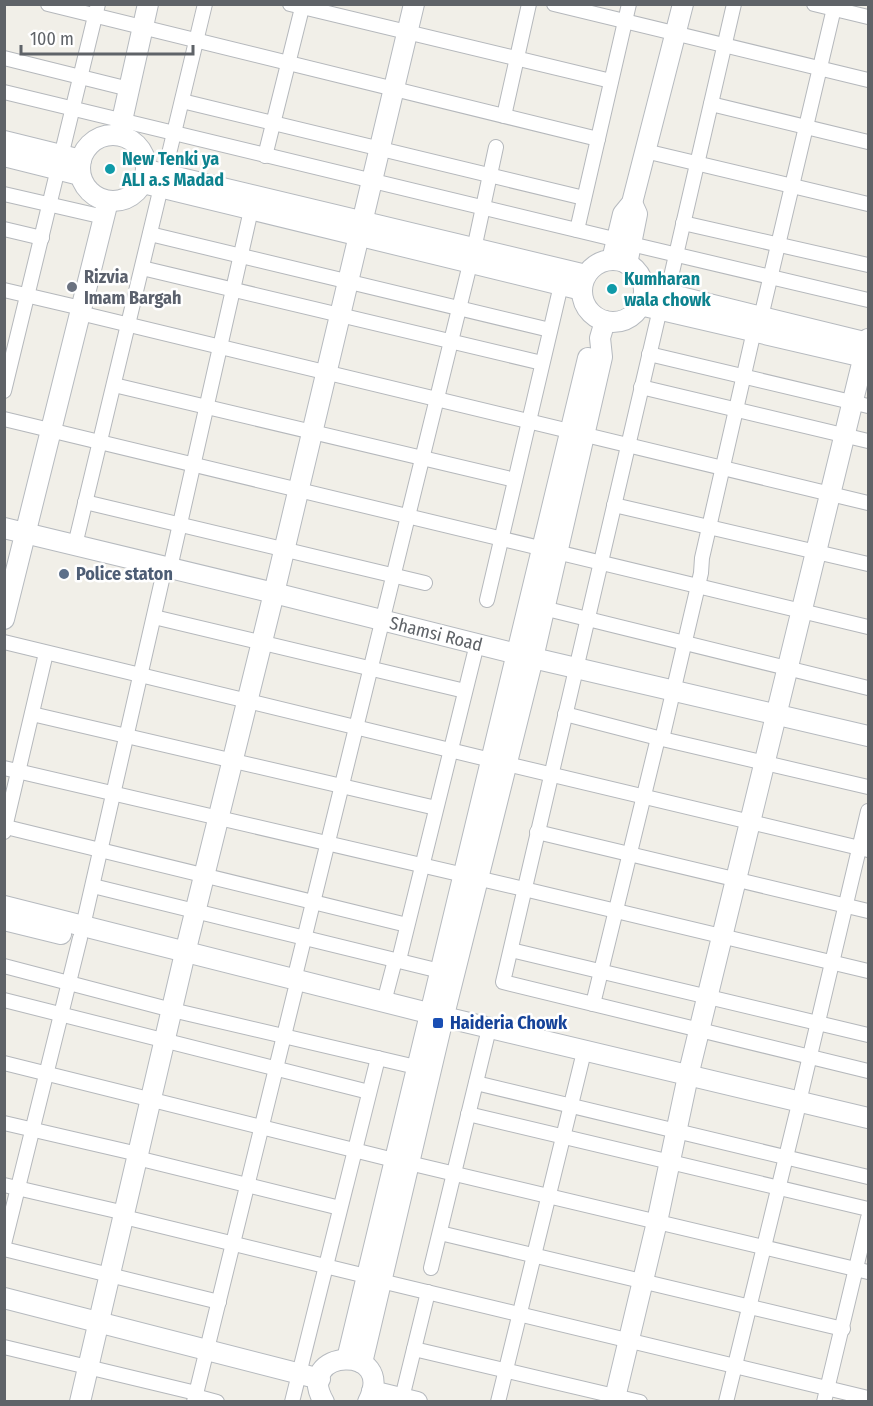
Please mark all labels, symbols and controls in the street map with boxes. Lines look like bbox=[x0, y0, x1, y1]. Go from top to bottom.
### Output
scale bar bbox=[21, 18, 194, 56]
text: 100 m bbox=[30, 28, 74, 50]
place label: New Tenki ya ALI a.s Madad bbox=[121, 148, 224, 191]
marker: New Tenki ya ALI a.s Madad bbox=[103, 162, 117, 176]
place label: Rizvia Imam Bargah bbox=[84, 266, 181, 309]
place label: Kumharan wala chowk bbox=[624, 268, 712, 311]
marker: Rizvia Imam Bargah bbox=[65, 280, 79, 294]
marker: Kumharan wala chowk bbox=[605, 282, 619, 296]
place label: Police staton bbox=[76, 563, 173, 585]
marker: Police staton bbox=[57, 567, 71, 581]
street label: Shamsi Road bbox=[387, 612, 485, 656]
place label: Haideria Chowk bbox=[450, 1012, 568, 1034]
marker: Haideria Chowk bbox=[431, 1016, 445, 1030]

